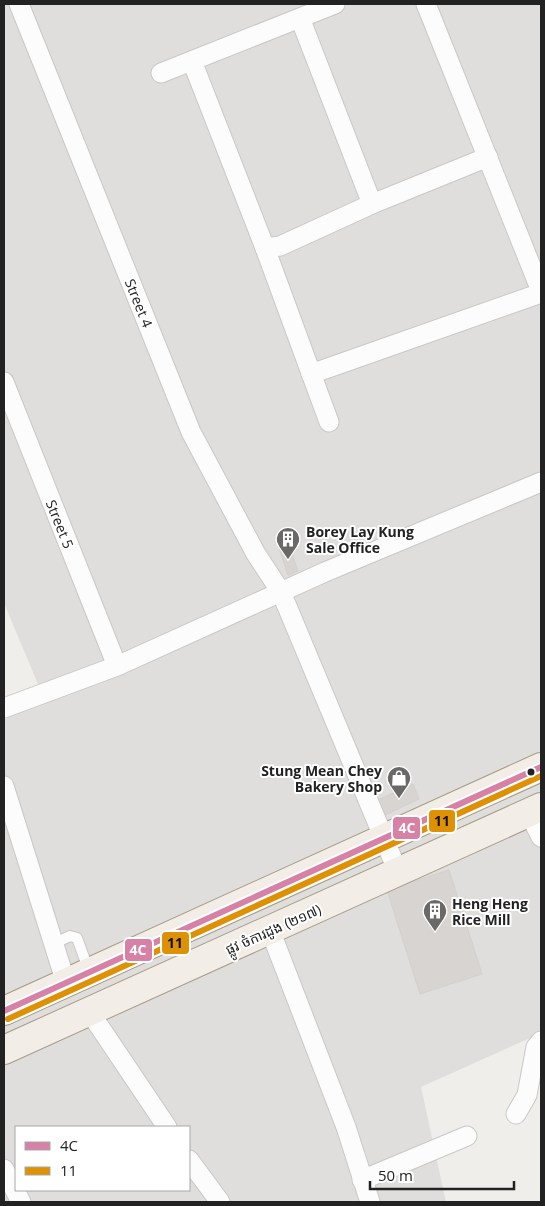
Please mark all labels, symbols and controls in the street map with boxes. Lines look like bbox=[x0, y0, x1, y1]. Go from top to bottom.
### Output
street label: Street 4 bbox=[121, 276, 157, 330]
street label: Street 5 bbox=[42, 497, 78, 551]
place label: Borey Lay Kung Sale Office bbox=[306, 522, 414, 557]
building icon: Borey Lay Kung Sale Office bbox=[275, 526, 301, 560]
place label: Stung Mean Chey Bakery Shop bbox=[261, 761, 382, 796]
shop icon: Stung Mean Chey Bakery Shop bbox=[386, 765, 412, 799]
unlabelled marker bbox=[526, 767, 536, 777]
line badge: 11 bbox=[428, 809, 456, 833]
text: 11 bbox=[434, 811, 450, 830]
line badge: 4C bbox=[392, 816, 421, 840]
text: 4C bbox=[399, 818, 416, 837]
place label: Heng Heng Rice Mill bbox=[452, 894, 528, 929]
building icon: Heng Heng Rice Mill bbox=[422, 898, 448, 932]
street label: ផ្លូវ ចំការដូង (២១៧) bbox=[222, 899, 325, 961]
line badge: 11 bbox=[161, 931, 190, 955]
text: 11 bbox=[167, 933, 183, 952]
line badge: 4C bbox=[124, 938, 153, 962]
text: 4C bbox=[130, 940, 147, 959]
legend bbox=[15, 1126, 190, 1191]
text: 4C bbox=[60, 1135, 78, 1155]
scale bar bbox=[370, 1158, 514, 1190]
text: 11 bbox=[60, 1160, 77, 1180]
text: 50 m bbox=[378, 1165, 413, 1185]

